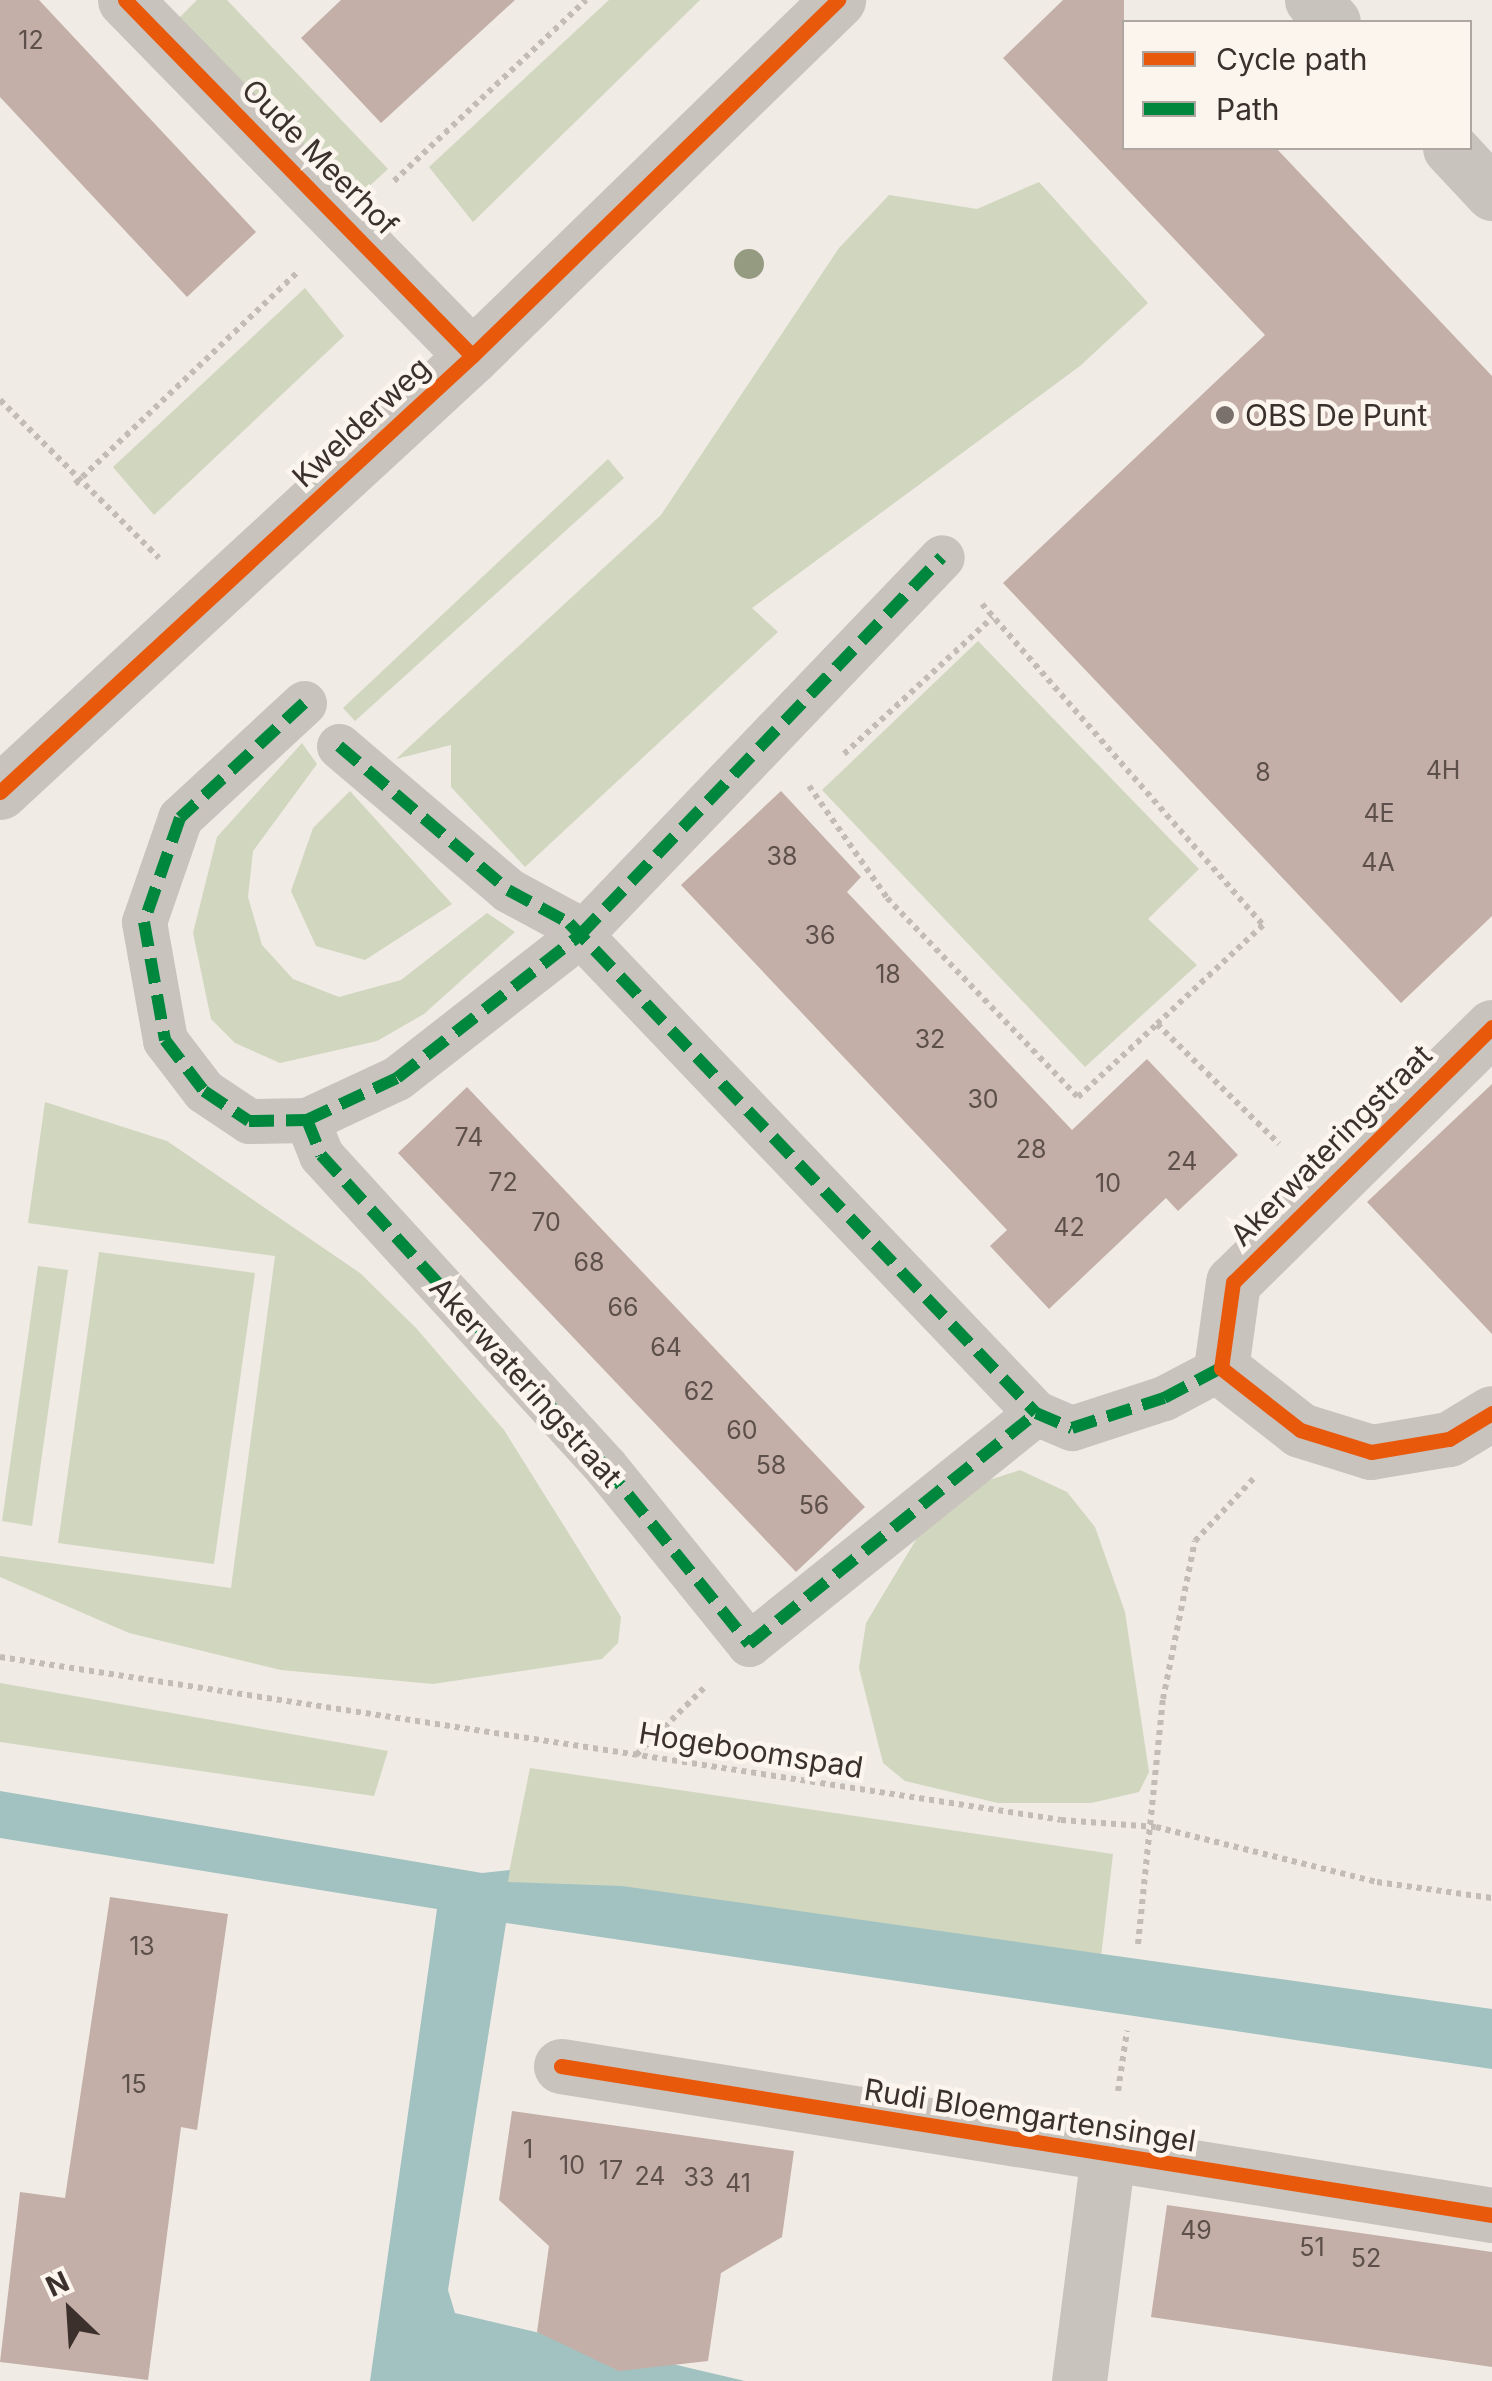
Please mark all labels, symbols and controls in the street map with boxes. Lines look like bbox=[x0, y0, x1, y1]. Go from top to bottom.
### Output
legend bbox=[1122, 20, 1472, 150]
house number: 12 bbox=[18, 25, 44, 55]
text: Cycle path bbox=[1216, 41, 1368, 77]
street label: Oude Meerhof bbox=[235, 72, 405, 242]
text: Path bbox=[1216, 91, 1280, 127]
street label: Kwelderweg bbox=[285, 349, 437, 495]
place label: OBS De Punt bbox=[1245, 397, 1427, 433]
marker: OBS De Punt bbox=[1214, 404, 1236, 426]
house number: 4H bbox=[1426, 755, 1460, 785]
house number: 8 bbox=[1255, 757, 1271, 787]
house number: 4E bbox=[1363, 798, 1395, 828]
house number: 38 bbox=[767, 841, 797, 871]
house number: 4A bbox=[1361, 847, 1395, 877]
house number: 36 bbox=[805, 920, 835, 950]
house number: 18 bbox=[875, 959, 901, 989]
house number: 32 bbox=[915, 1024, 945, 1054]
street label: Akerwateringstraat bbox=[1223, 1037, 1439, 1253]
house number: 30 bbox=[967, 1084, 999, 1114]
house number: 74 bbox=[455, 1122, 483, 1152]
house number: 28 bbox=[1016, 1134, 1046, 1164]
house number: 24 bbox=[1166, 1146, 1198, 1176]
house number: 72 bbox=[488, 1167, 518, 1197]
house number: 10 bbox=[1095, 1168, 1121, 1198]
house number: 70 bbox=[531, 1207, 561, 1237]
house number: 42 bbox=[1053, 1212, 1085, 1242]
house number: 68 bbox=[574, 1247, 604, 1277]
street label: Akerwateringstraat bbox=[422, 1270, 630, 1494]
house number: 66 bbox=[607, 1292, 639, 1322]
house number: 64 bbox=[650, 1332, 682, 1362]
house number: 62 bbox=[684, 1376, 714, 1406]
house number: 60 bbox=[726, 1415, 758, 1445]
house number: 58 bbox=[756, 1450, 786, 1480]
house number: 56 bbox=[799, 1490, 829, 1520]
street label: Hogeboomspad bbox=[636, 1715, 866, 1785]
house number: 13 bbox=[129, 1931, 155, 1961]
house number: 15 bbox=[121, 2069, 147, 2099]
street label: Rudi Bloemgartensingel bbox=[862, 2071, 1198, 2159]
house number: 1 bbox=[523, 2134, 533, 2164]
house number: 10 bbox=[559, 2150, 585, 2180]
house number: 17 bbox=[599, 2155, 623, 2185]
house number: 24 bbox=[634, 2161, 666, 2191]
house number: 33 bbox=[684, 2162, 714, 2192]
house number: 41 bbox=[725, 2168, 751, 2198]
house number: 49 bbox=[1180, 2215, 1212, 2245]
house number: 51 bbox=[1299, 2232, 1325, 2262]
house number: 52 bbox=[1351, 2243, 1381, 2273]
north arrow bbox=[20, 2261, 120, 2361]
text: N bbox=[40, 2264, 74, 2304]

